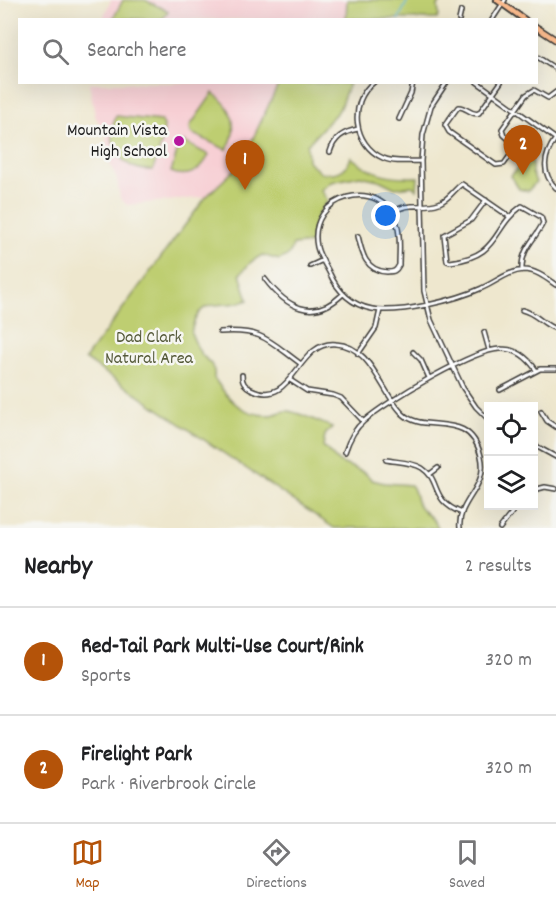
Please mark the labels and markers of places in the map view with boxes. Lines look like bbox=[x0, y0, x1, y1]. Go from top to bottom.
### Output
place label: Mountain Vista High School bbox=[67, 119, 168, 165]
pin: 2 bbox=[504, 126, 542, 175]
marker: Mountain Vista High School bbox=[172, 134, 186, 148]
pin: 1 bbox=[226, 140, 264, 190]

